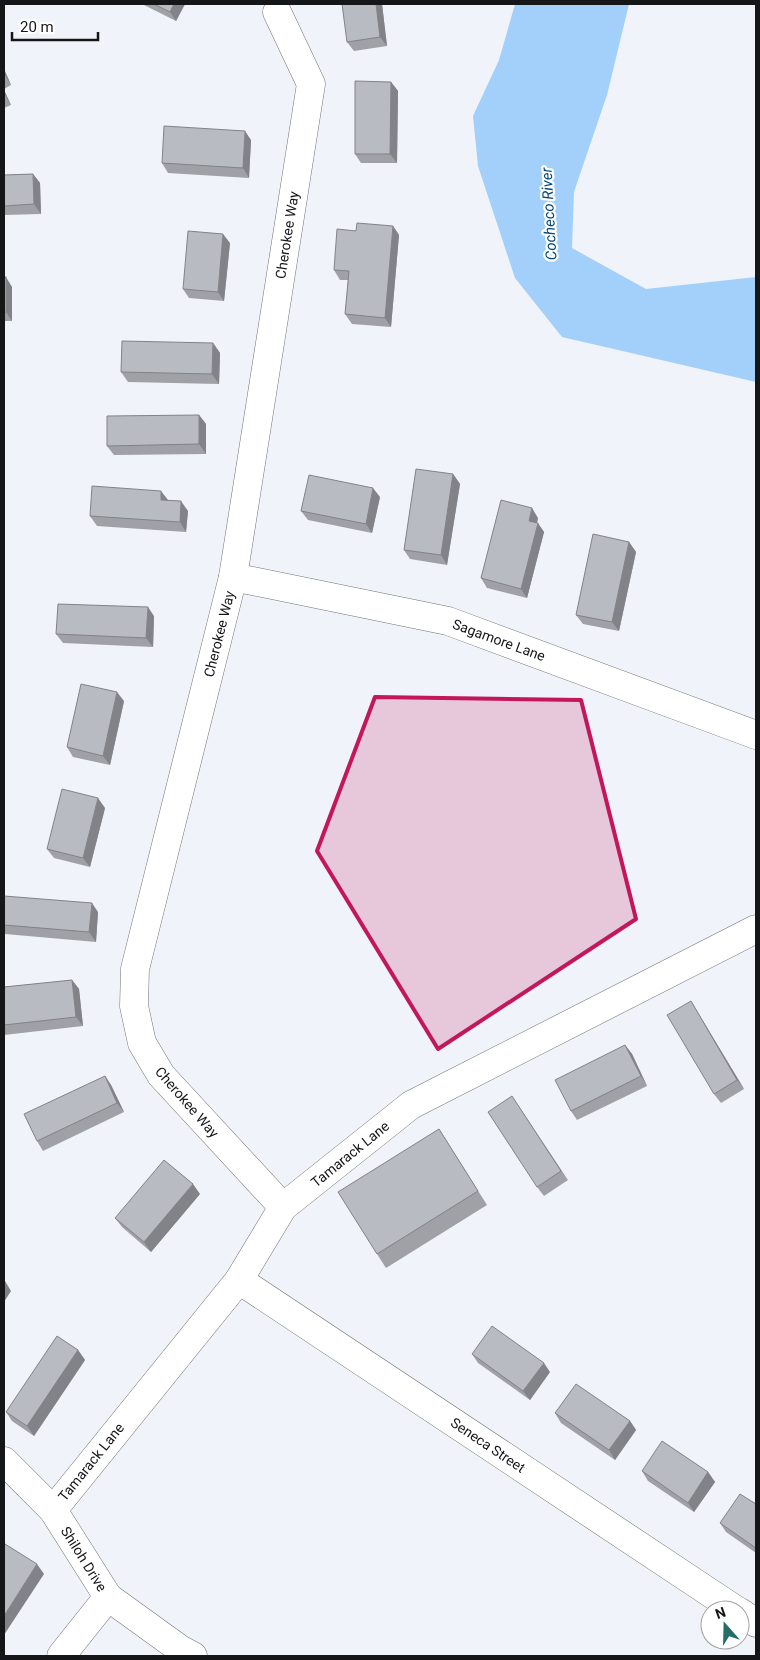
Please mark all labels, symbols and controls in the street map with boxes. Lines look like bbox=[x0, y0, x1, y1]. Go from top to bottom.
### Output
scale bar bbox=[12, 10, 99, 42]
text: 20 m bbox=[20, 18, 54, 36]
water label: Cocheco River bbox=[538, 166, 560, 261]
street label: Cherokee Way bbox=[272, 190, 302, 280]
street label: Cherokee Way bbox=[201, 589, 238, 679]
street label: Sagamore Lane bbox=[450, 616, 548, 664]
street label: Cherokee Way bbox=[152, 1063, 222, 1141]
street label: Tamarack Lane bbox=[308, 1118, 392, 1190]
street label: Seneca Street bbox=[448, 1414, 529, 1476]
street label: Tamarack Lane bbox=[55, 1420, 127, 1504]
street label: Shiloh Drive bbox=[58, 1524, 110, 1594]
north arrow bbox=[700, 1600, 750, 1650]
text: N bbox=[713, 1604, 728, 1622]

